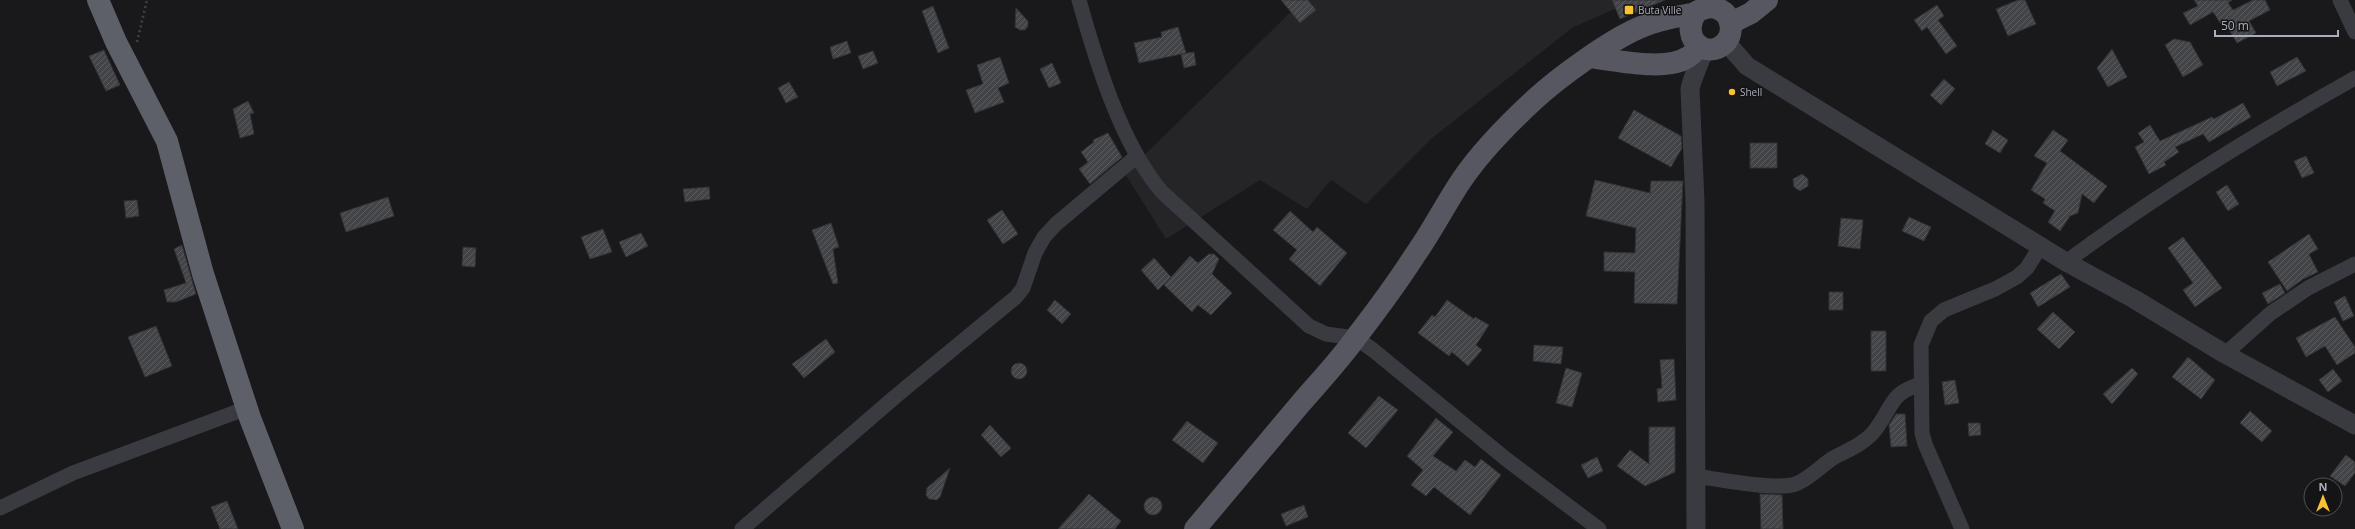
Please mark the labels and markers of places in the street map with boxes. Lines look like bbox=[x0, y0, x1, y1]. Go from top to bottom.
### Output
place label: Buta Ville bbox=[1638, 3, 1682, 17]
marker: Buta Ville bbox=[1623, 4, 1635, 16]
place label: Shell bbox=[1740, 85, 1762, 99]
marker: Shell bbox=[1727, 87, 1737, 97]

